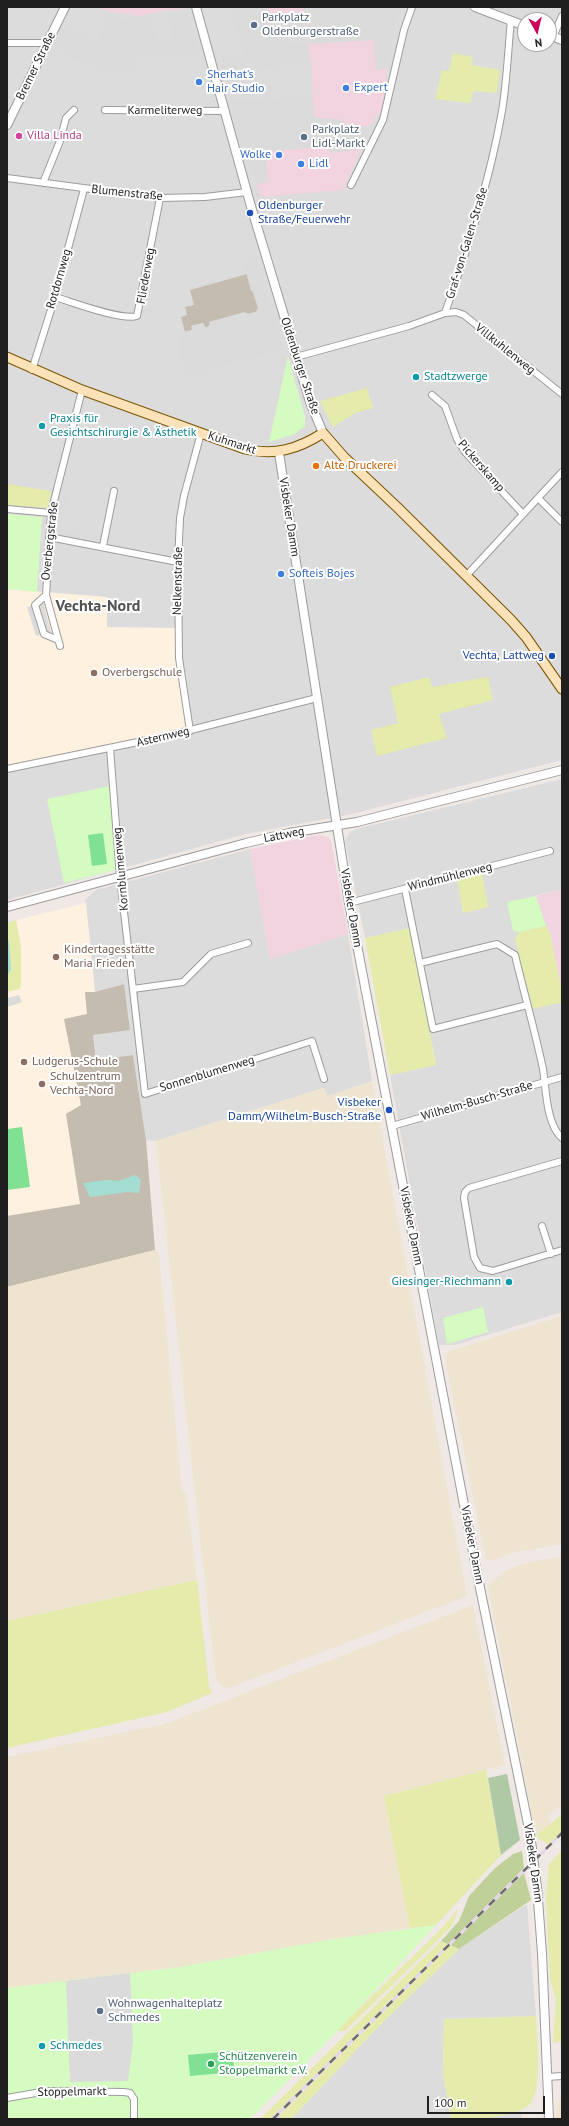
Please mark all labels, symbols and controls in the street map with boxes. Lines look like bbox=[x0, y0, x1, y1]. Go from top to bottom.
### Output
place label: Parkplatz Oldenburgerstraße bbox=[262, 11, 359, 39]
north arrow bbox=[517, 12, 557, 52]
marker: Parkplatz Oldenburgerstraße bbox=[249, 20, 259, 30]
street label: Bremer Straße bbox=[13, 30, 59, 102]
text: N bbox=[534, 35, 543, 50]
place label: Sherhat's Hair Studio bbox=[207, 68, 265, 96]
marker: Sherhat's Hair Studio bbox=[194, 77, 204, 87]
place label: Expert bbox=[354, 81, 388, 95]
marker: Expert bbox=[341, 83, 351, 93]
street label: Karmeliterweg bbox=[128, 104, 202, 118]
place label: Parkplatz Lidl-Markt bbox=[312, 123, 365, 151]
place label: Villa Linda bbox=[27, 129, 82, 143]
marker: Villa Linda bbox=[14, 131, 24, 141]
marker: Parkplatz Lidl-Markt bbox=[299, 132, 309, 142]
place label: Wolke bbox=[240, 148, 271, 162]
marker: Wolke bbox=[274, 150, 284, 160]
place label: Lidl bbox=[309, 157, 328, 171]
marker: Lidl bbox=[296, 159, 306, 169]
street label: Blumenstraße bbox=[91, 182, 163, 204]
street label: Graf-von-Galen-Straße bbox=[443, 185, 491, 301]
place label: Oldenburger Straße/Feuerwehr bbox=[258, 199, 350, 227]
marker: Oldenburger Straße/Feuerwehr bbox=[245, 208, 255, 218]
street label: Rotdornweg bbox=[44, 247, 74, 311]
street label: Fliederweg bbox=[134, 247, 158, 305]
street label: Oldenburger Straße bbox=[277, 316, 323, 416]
street label: Villkuhlenweg bbox=[472, 320, 538, 378]
place label: Stadtzwerge bbox=[424, 370, 488, 384]
marker: Stadtzwerge bbox=[411, 372, 421, 382]
place label: Praxis für Gesichtschirurgie & Ästhetik bbox=[50, 412, 196, 440]
marker: Praxis für Gesichtschirurgie & Ästhetik bbox=[37, 421, 47, 431]
street label: Kuhmarkt bbox=[206, 428, 258, 458]
street label: Pickerskamp bbox=[455, 437, 507, 495]
place label: Alte Druckerei bbox=[324, 459, 397, 473]
marker: Alte Druckerei bbox=[311, 461, 321, 471]
street label: Visbeker Damm bbox=[276, 476, 302, 558]
street label: Overbergstraße bbox=[39, 501, 61, 581]
street label: Nelkenstraße bbox=[170, 547, 186, 615]
place label: Softeis Bojes bbox=[289, 567, 355, 581]
marker: Softeis Bojes bbox=[276, 569, 286, 579]
district label: Vechta-Nord bbox=[56, 596, 140, 616]
place label: Vechta, Lattweg bbox=[463, 649, 544, 663]
marker: Vechta, Lattweg bbox=[547, 651, 557, 661]
place label: Overbergschule bbox=[102, 666, 182, 680]
marker: Overbergschule bbox=[89, 668, 99, 678]
street label: Asternweg bbox=[135, 724, 191, 750]
street label: Lattweg bbox=[262, 824, 306, 846]
street label: Kornblumenweg bbox=[110, 827, 132, 911]
street label: Windmühlenweg bbox=[406, 860, 494, 894]
street label: Visbeker Damm bbox=[337, 867, 365, 949]
place label: Kindertagesstätte Maria Frieden bbox=[64, 943, 155, 971]
marker: Kindertagesstätte Maria Frieden bbox=[51, 952, 61, 962]
street label: Sonnenblumenweg bbox=[158, 1053, 256, 1095]
place label: Ludgerus-Schule bbox=[32, 1055, 118, 1069]
marker: Ludgerus-Schule bbox=[19, 1057, 29, 1067]
place label: Schulzentrum Vechta-Nord bbox=[50, 1070, 121, 1098]
street label: Wilhelm-Busch-Straße bbox=[420, 1078, 534, 1124]
marker: Schulzentrum Vechta-Nord bbox=[37, 1079, 47, 1089]
place label: Visbeker Damm/Wilhelm-Busch-Straße bbox=[228, 1096, 381, 1124]
marker: Visbeker Damm/Wilhelm-Busch-Straße bbox=[384, 1105, 394, 1115]
street label: Visbeker Damm bbox=[396, 1185, 426, 1267]
place label: Giesinger-Riechmann bbox=[391, 1275, 501, 1289]
marker: Giesinger-Riechmann bbox=[504, 1277, 514, 1287]
street label: Visbeker Damm bbox=[457, 1504, 487, 1586]
street label: Visbeker Damm bbox=[520, 1822, 546, 1904]
place label: Wohnwagenhalteplatz Schmedes bbox=[108, 1997, 222, 2025]
marker: Wohnwagenhalteplatz Schmedes bbox=[95, 2006, 105, 2016]
place label: Schmedes bbox=[50, 2039, 102, 2053]
marker: Schmedes bbox=[37, 2041, 47, 2051]
place label: Schützenverein Stoppelmarkt e.V. bbox=[219, 2050, 307, 2078]
marker: Schützenverein Stoppelmarkt e.V. bbox=[206, 2059, 216, 2069]
street label: Stoppelmarkt bbox=[37, 2084, 107, 2100]
scale bar bbox=[429, 2088, 547, 2114]
text: 100 m bbox=[434, 2095, 467, 2110]

